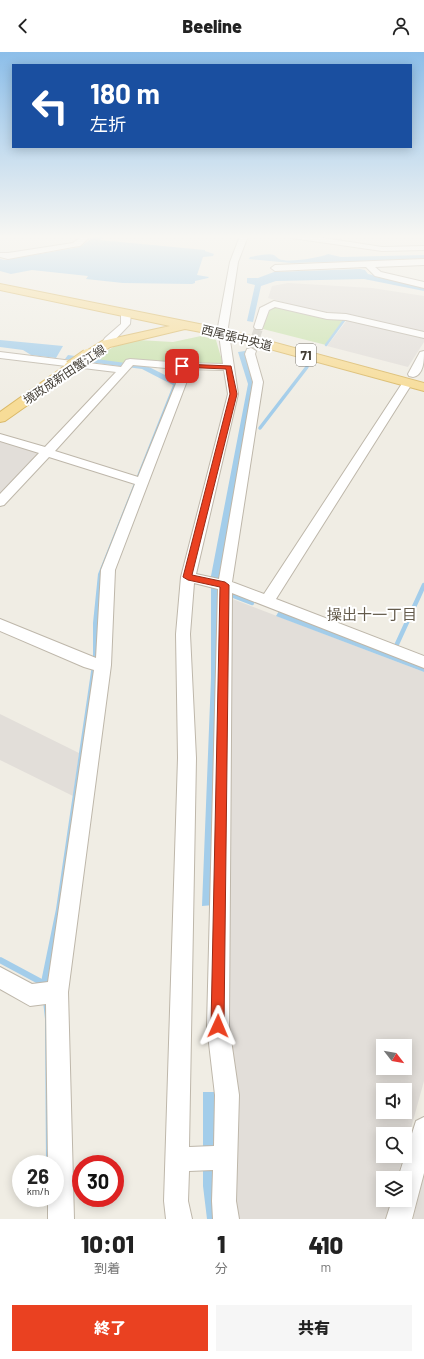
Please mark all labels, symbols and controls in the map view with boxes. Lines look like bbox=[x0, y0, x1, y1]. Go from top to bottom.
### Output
icon: back bbox=[12, 15, 34, 37]
text: Beeline bbox=[182, 15, 242, 37]
icon: person bbox=[390, 15, 412, 37]
text: 180 m bbox=[90, 76, 160, 110]
icon: left bbox=[24, 80, 76, 132]
text: 左折 bbox=[90, 113, 126, 135]
street label: 西尾張中央道 bbox=[200, 321, 274, 353]
street label: 境政成新田蟹江線 bbox=[20, 341, 108, 407]
road number: 71 bbox=[296, 344, 316, 366]
pin bbox=[165, 349, 199, 383]
icon: arrive bbox=[171, 355, 193, 377]
district label: 操出十一丁目 bbox=[327, 605, 417, 623]
position arrow bbox=[197, 1005, 239, 1047]
north arrow bbox=[376, 1039, 412, 1075]
map controls bbox=[376, 1039, 412, 1207]
button: sound bbox=[376, 1083, 412, 1119]
button: search bbox=[376, 1127, 412, 1163]
speed limit sign: 30 bbox=[72, 1155, 124, 1207]
text: 26 bbox=[27, 1164, 49, 1188]
button: layers bbox=[376, 1171, 412, 1207]
text: km/h bbox=[27, 1185, 49, 1197]
text: 10:01 bbox=[81, 1229, 134, 1258]
text: 1 bbox=[217, 1229, 225, 1258]
text: 410 bbox=[308, 1230, 343, 1259]
text: m bbox=[320, 1259, 331, 1275]
text: 到着 bbox=[94, 1260, 120, 1276]
text: 分 bbox=[215, 1260, 228, 1276]
button: 終了 bbox=[12, 1305, 208, 1351]
button: 共有 bbox=[216, 1305, 412, 1351]

